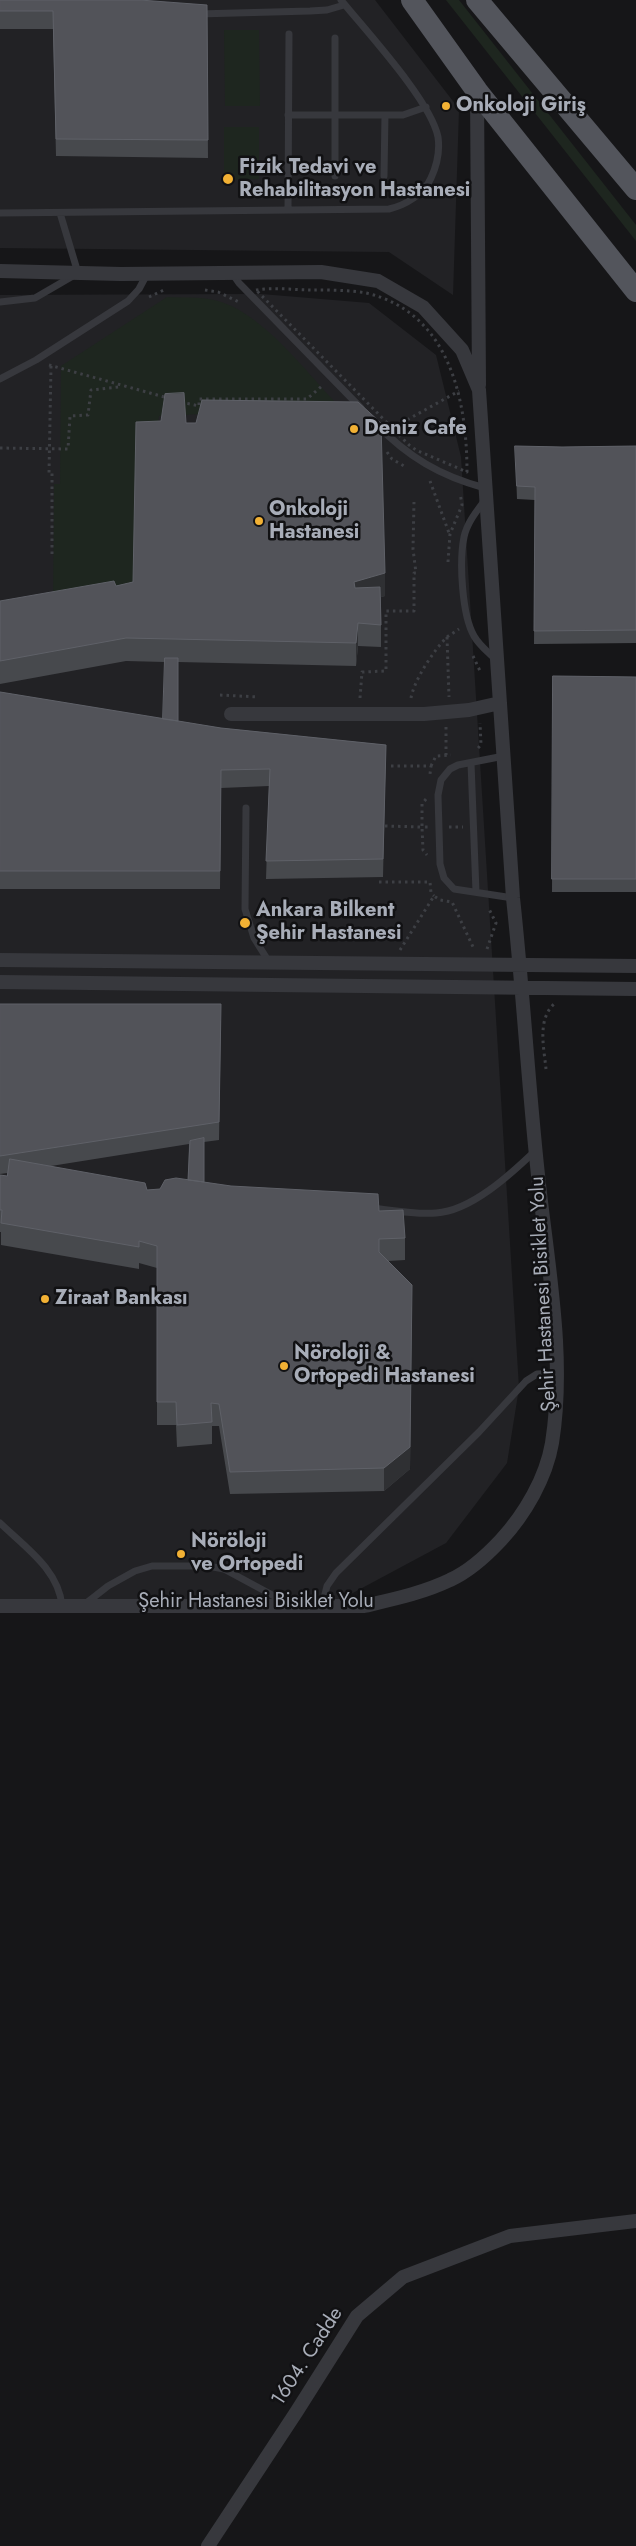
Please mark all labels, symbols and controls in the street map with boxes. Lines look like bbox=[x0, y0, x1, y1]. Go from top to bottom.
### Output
place label: Onkoloji Giriş bbox=[456, 94, 586, 118]
marker: Onkoloji Giriş bbox=[440, 100, 452, 112]
place label: Fizik Tedavi ve Rehabilitasyon Hastanesi bbox=[239, 156, 470, 203]
marker: Fizik Tedavi ve Rehabilitasyon Hastanesi bbox=[221, 172, 235, 186]
place label: Deniz Cafe bbox=[364, 417, 467, 441]
marker: Deniz Cafe bbox=[348, 423, 360, 435]
place label: Onkoloji Hastanesi bbox=[269, 498, 359, 545]
marker: Onkoloji Hastanesi bbox=[253, 515, 265, 527]
place label: Ankara Bilkent Şehir Hastanesi bbox=[256, 899, 401, 946]
marker: Ankara Bilkent Şehir Hastanesi bbox=[238, 916, 252, 930]
street label: Şehir Hastanesi Bisiklet Yolu bbox=[526, 1176, 562, 1412]
place label: Ziraat Bankası bbox=[55, 1287, 188, 1311]
marker: Ziraat Bankası bbox=[39, 1293, 51, 1305]
place label: Nöroloji & Ortopedi Hastanesi bbox=[294, 1342, 475, 1389]
marker: Nöroloji & Ortopedi Hastanesi bbox=[278, 1360, 290, 1372]
place label: Nöröloji ve Ortopedi bbox=[191, 1530, 303, 1577]
marker: Nöröloji ve Ortopedi bbox=[175, 1548, 187, 1560]
street label: Şehir Hastanesi Bisiklet Yolu bbox=[138, 1590, 374, 1614]
street label: 1604. Cadde bbox=[267, 2303, 349, 2411]

